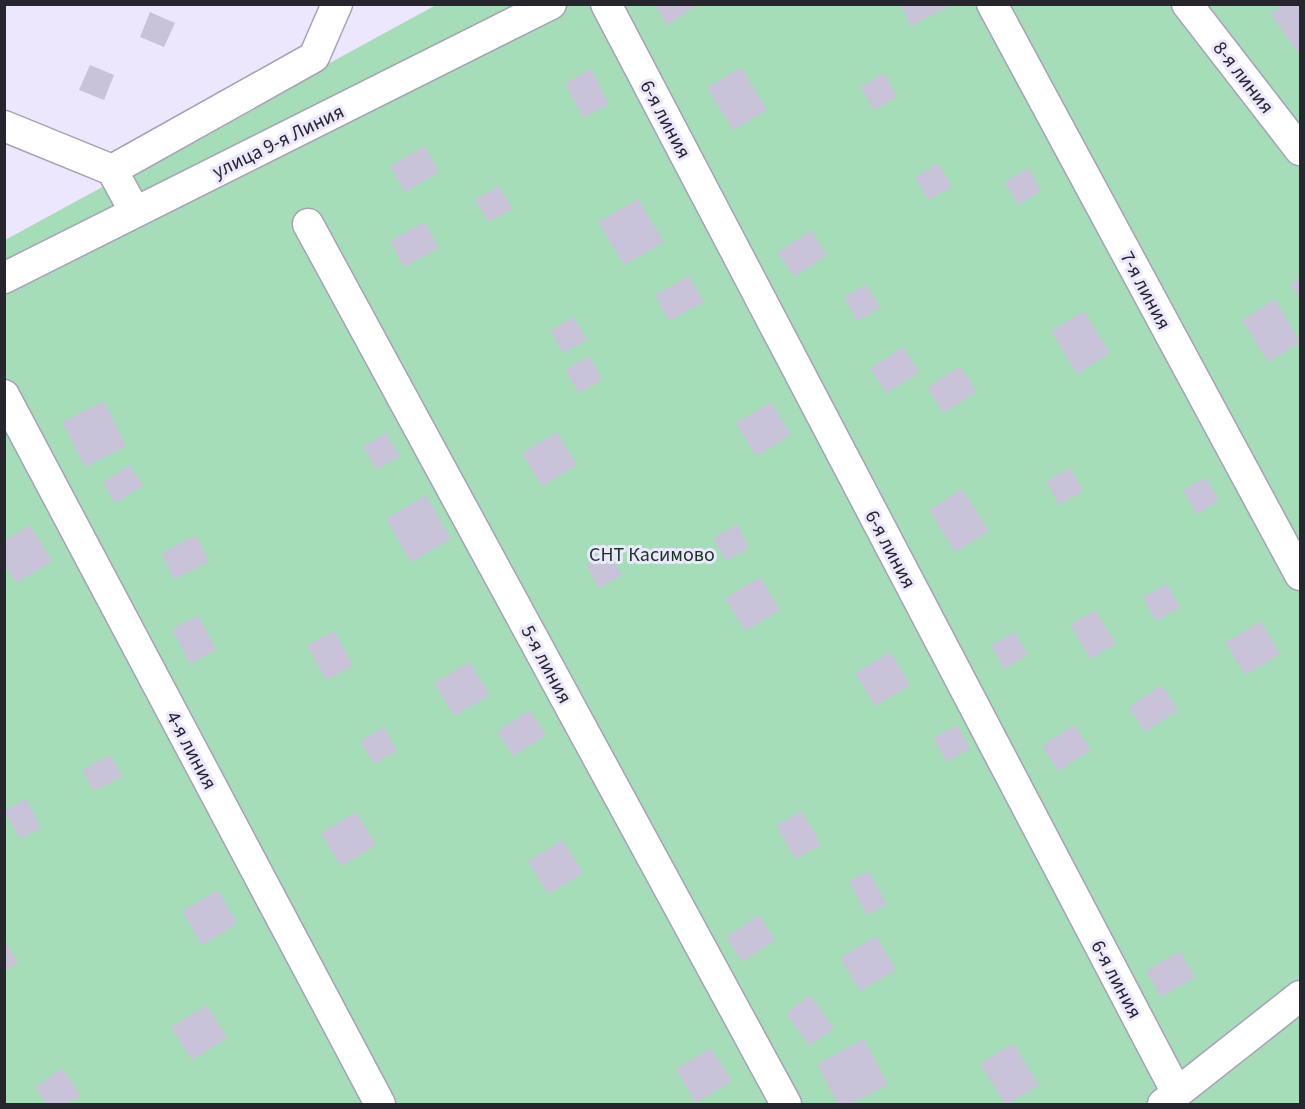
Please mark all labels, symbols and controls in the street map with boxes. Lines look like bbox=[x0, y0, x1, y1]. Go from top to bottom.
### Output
street label: 8-я линия bbox=[1206, 35, 1280, 120]
street label: 6-я линия bbox=[633, 75, 697, 164]
street label: улица 9-я Линия bbox=[208, 98, 349, 186]
street label: 7-я линия bbox=[1113, 246, 1177, 335]
street label: 6-я линия bbox=[858, 505, 922, 594]
park label: СНТ Касимово bbox=[589, 541, 715, 569]
street label: 5-я линия bbox=[514, 620, 578, 709]
street label: 4-я линия bbox=[159, 706, 223, 795]
street label: 6-я линия bbox=[1084, 935, 1148, 1024]

